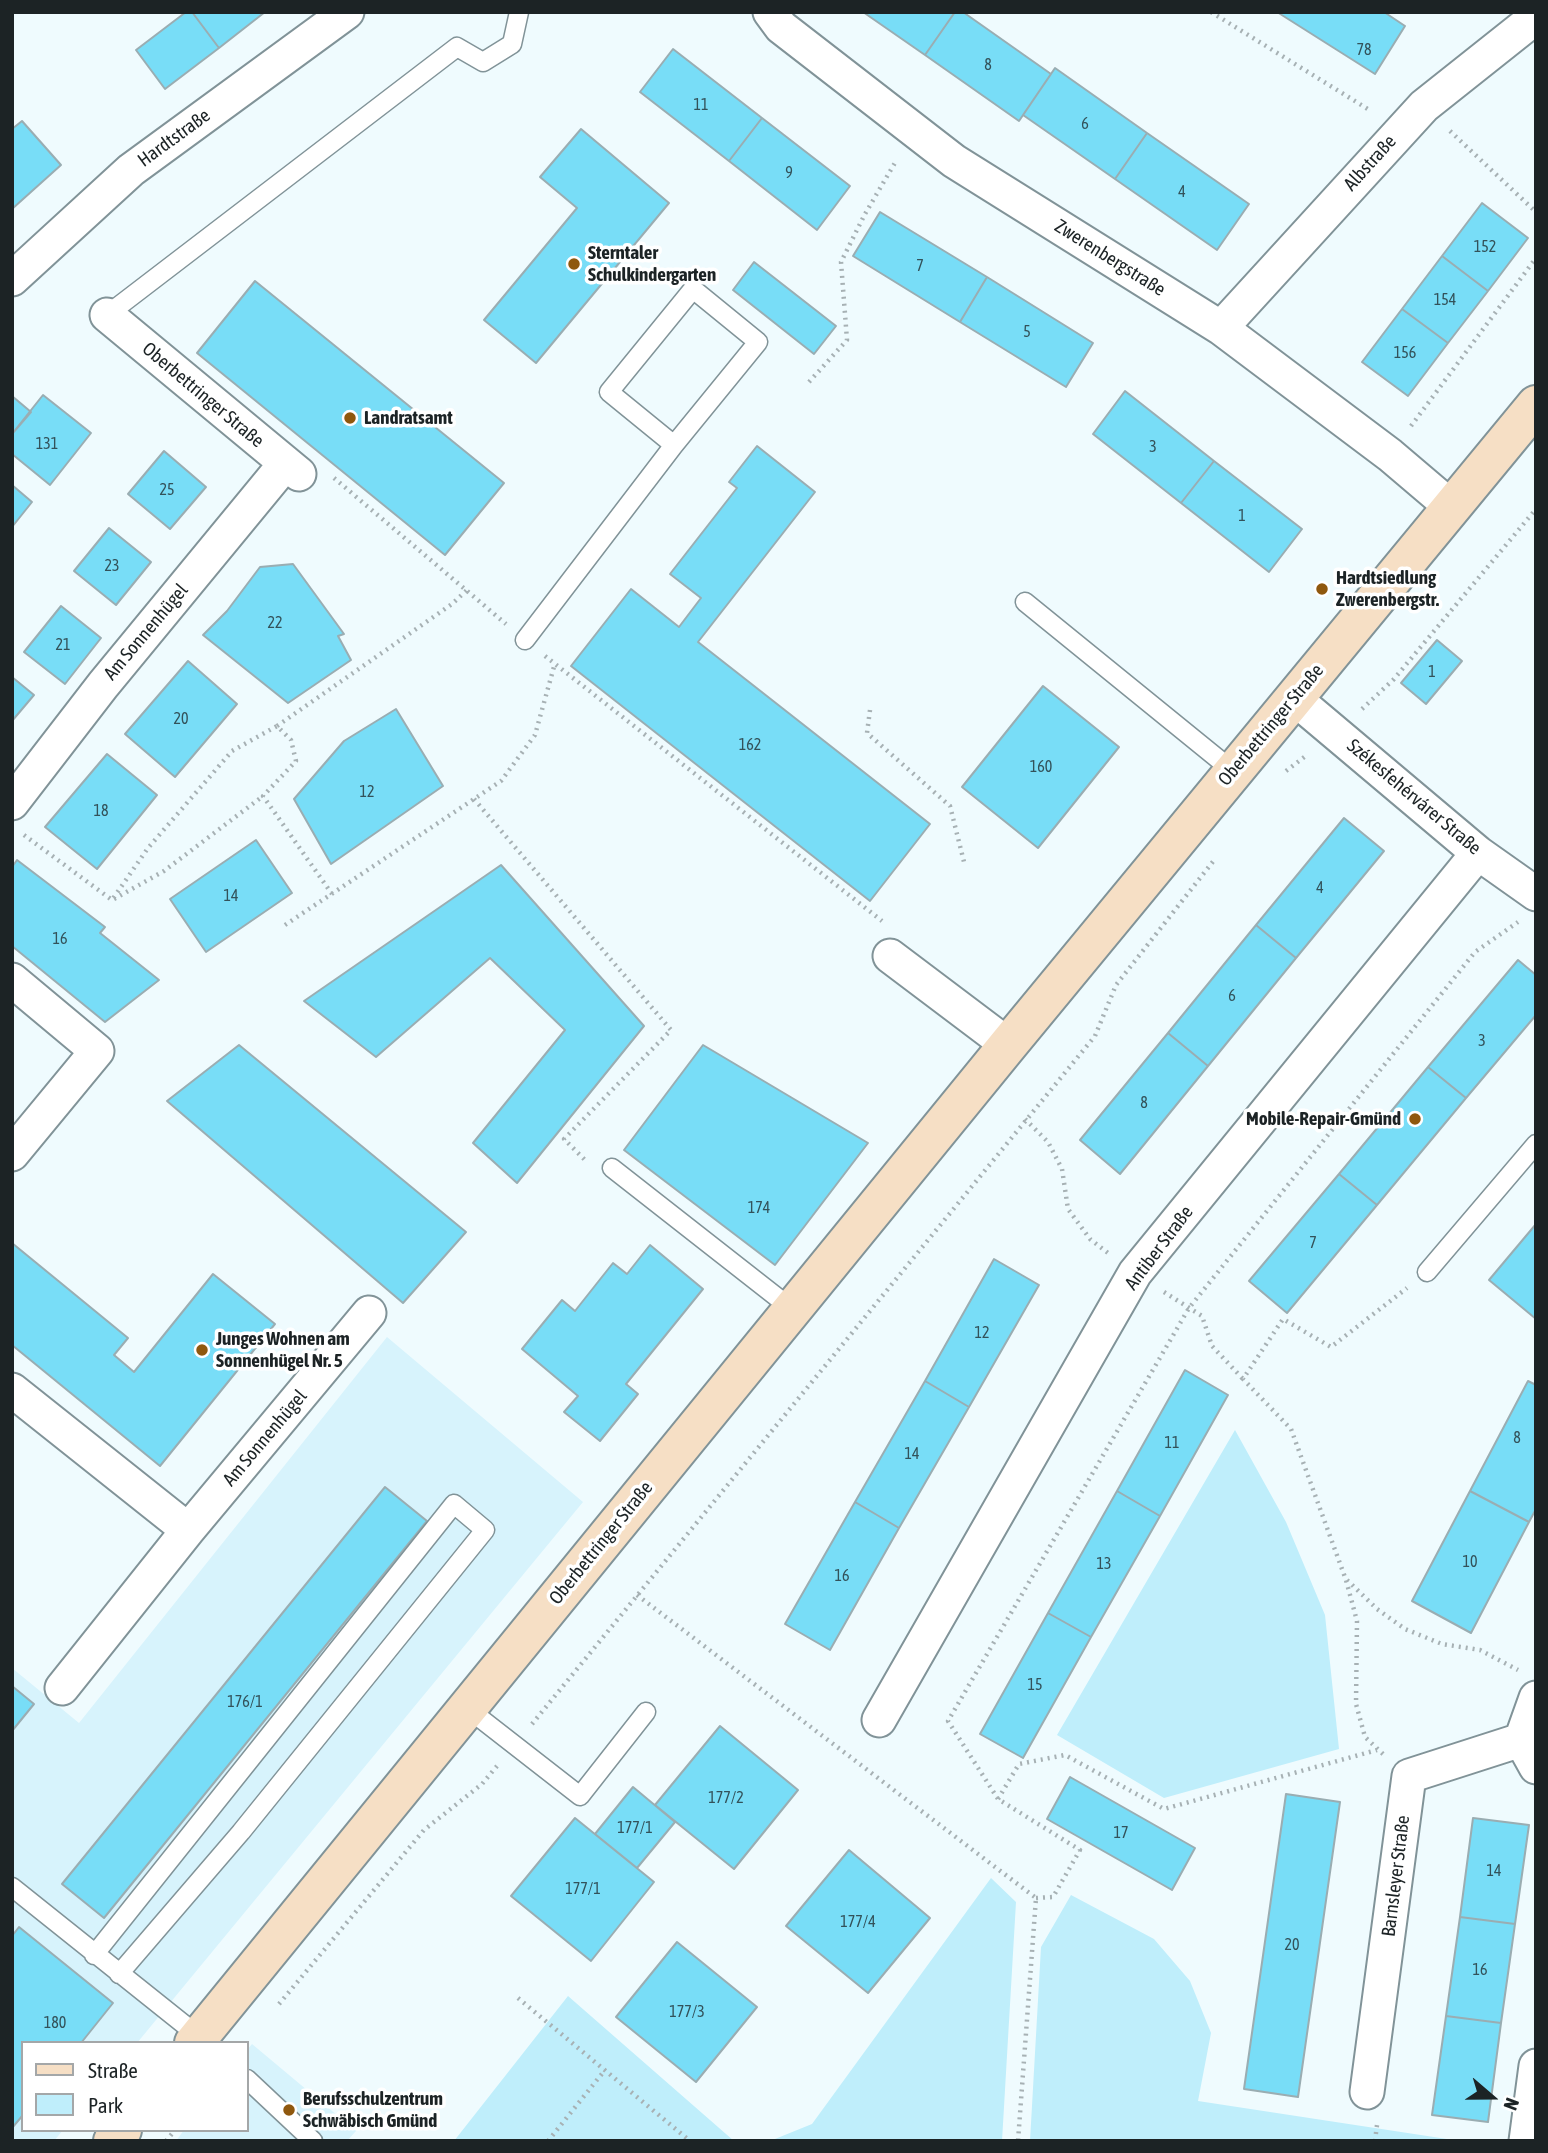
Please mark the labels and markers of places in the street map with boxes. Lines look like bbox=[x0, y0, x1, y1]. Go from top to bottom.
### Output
place label: Sterntaler Schulkindergarten bbox=[588, 242, 716, 286]
marker: Sterntaler Schulkindergarten bbox=[566, 256, 582, 272]
place label: Landratsamt bbox=[364, 407, 453, 429]
marker: Landratsamt bbox=[342, 410, 358, 426]
place label: Hardtsiedlung Zwerenbergstr. bbox=[1336, 567, 1439, 611]
marker: Hardtsiedlung Zwerenbergstr. bbox=[1314, 581, 1330, 597]
place label: Mobile-Repair-Gmünd bbox=[1246, 1108, 1401, 1130]
marker: Mobile-Repair-Gmünd bbox=[1407, 1111, 1423, 1127]
place label: Junges Wohnen am Sonnenhügel Nr. 5 bbox=[216, 1328, 350, 1372]
marker: Junges Wohnen am Sonnenhügel Nr. 5 bbox=[194, 1342, 210, 1358]
place label: Berufsschulzentrum Schwäbisch Gmünd bbox=[303, 2088, 443, 2132]
marker: Berufsschulzentrum Schwäbisch Gmünd bbox=[281, 2102, 297, 2118]

